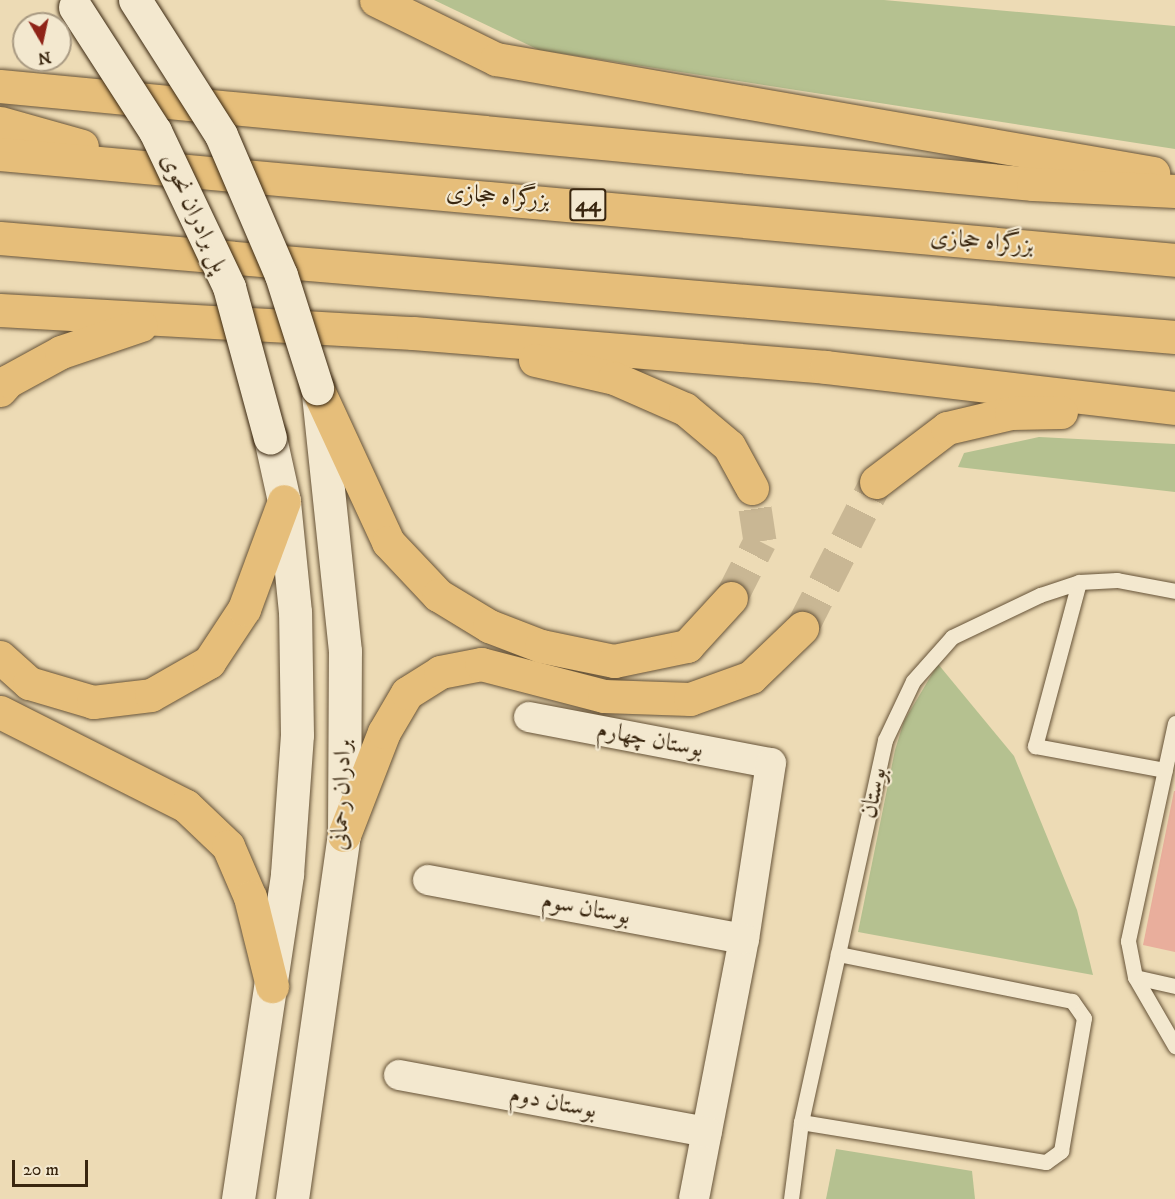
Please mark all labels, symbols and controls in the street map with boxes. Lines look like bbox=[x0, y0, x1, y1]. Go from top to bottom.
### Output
north arrow bbox=[12, 12, 72, 72]
text: N bbox=[36, 47, 53, 69]
street label: پل برادران نحوی bbox=[154, 149, 234, 277]
street label: بزرگراه حجازی bbox=[445, 178, 551, 216]
road number: 44 bbox=[568, 186, 608, 224]
street label: بزرگراه حجازی bbox=[929, 223, 1035, 261]
street label: بوستان چهارم bbox=[594, 716, 706, 764]
street label: برادران رحمانی bbox=[326, 739, 358, 851]
street label: بوستان bbox=[855, 765, 893, 821]
street label: بوستان سوم bbox=[539, 886, 633, 932]
street label: بوستان دوم bbox=[507, 1080, 599, 1126]
scale bar bbox=[15, 1148, 92, 1186]
text: 20 m bbox=[23, 1159, 59, 1181]

